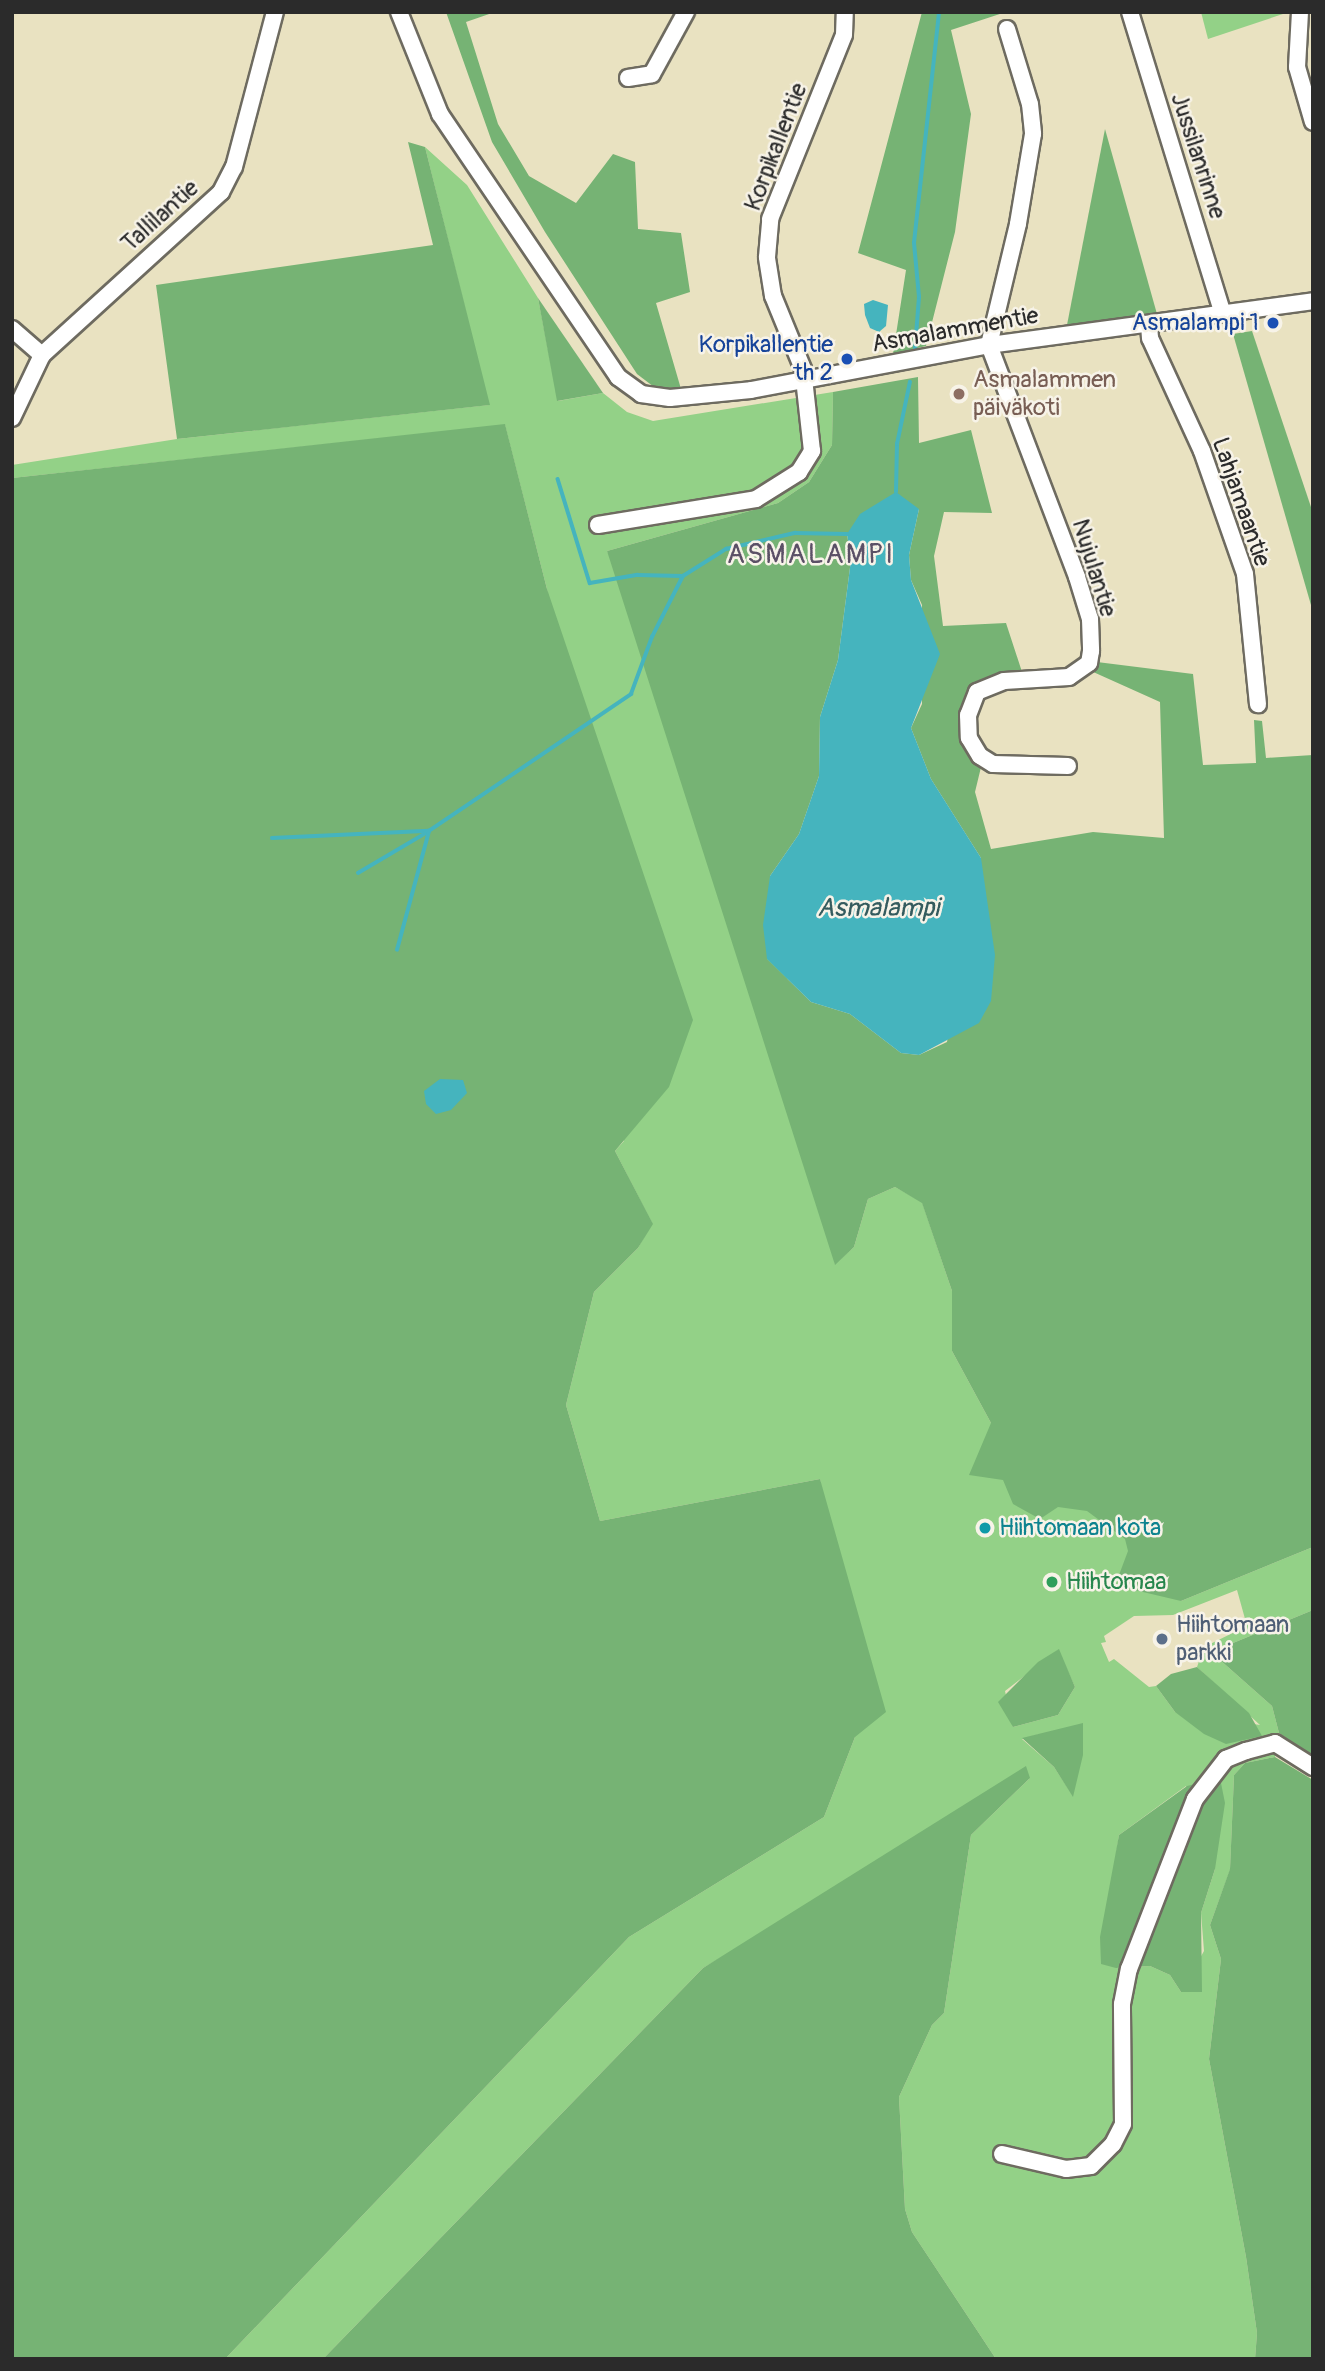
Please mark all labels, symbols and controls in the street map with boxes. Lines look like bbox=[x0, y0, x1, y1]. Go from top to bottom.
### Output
street label: Korpikallentie bbox=[738, 79, 814, 215]
street label: Jussilanrinne bbox=[1164, 89, 1232, 223]
street label: Tallilantie bbox=[115, 174, 205, 258]
street label: Asmalammentie bbox=[869, 301, 1041, 359]
place label: Asmalampi 1 bbox=[1132, 309, 1259, 337]
marker: Asmalampi 1 bbox=[1265, 315, 1281, 331]
place label: Korpikallentie th 2 bbox=[698, 331, 833, 387]
marker: Korpikallentie th 2 bbox=[839, 351, 855, 367]
place label: Asmalammen päiväkoti bbox=[973, 366, 1116, 422]
marker: Asmalammen päiväkoti bbox=[951, 386, 967, 402]
street label: Lahjamaantie bbox=[1205, 434, 1277, 570]
street label: Nujulantie bbox=[1066, 516, 1122, 620]
district label: ASMALAMPI bbox=[728, 538, 894, 572]
water label: Asmalampi bbox=[817, 893, 939, 925]
place label: Hiihtomaan kota bbox=[999, 1514, 1161, 1542]
marker: Hiihtomaan kota bbox=[977, 1520, 993, 1536]
place label: Hiihtomaa bbox=[1066, 1568, 1166, 1596]
marker: Hiihtomaa bbox=[1044, 1574, 1060, 1590]
place label: Hiihtomaan parkki bbox=[1176, 1611, 1289, 1667]
marker: Hiihtomaan parkki bbox=[1154, 1631, 1170, 1647]

